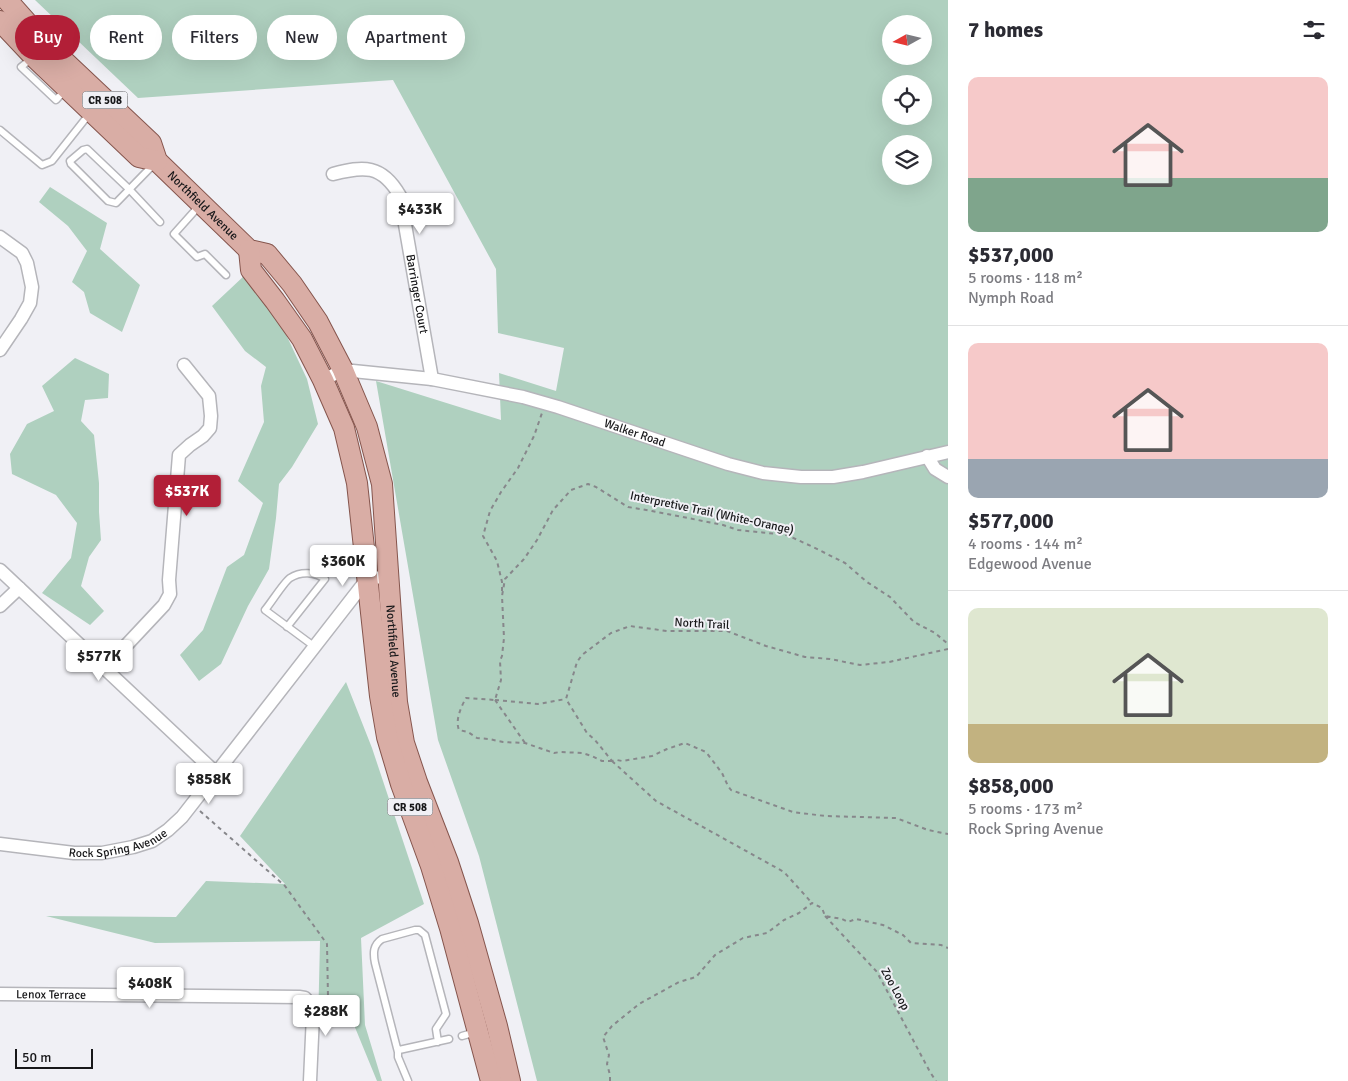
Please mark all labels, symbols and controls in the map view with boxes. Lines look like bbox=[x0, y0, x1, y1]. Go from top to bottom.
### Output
chip: Buy bbox=[15, 15, 80, 60]
chip: Rent bbox=[90, 15, 162, 60]
chip: Filters bbox=[172, 15, 257, 60]
chip: New bbox=[267, 15, 337, 60]
chip: Apartment bbox=[347, 15, 465, 60]
north arrow bbox=[882, 15, 932, 65]
map controls bbox=[882, 15, 932, 185]
icon: filters bbox=[1300, 16, 1328, 44]
text: 7 homes bbox=[968, 17, 1043, 43]
button: locate bbox=[882, 75, 932, 125]
road number: CR 508 bbox=[82, 92, 128, 108]
icon: home bbox=[1103, 110, 1193, 200]
button: layers bbox=[882, 135, 932, 185]
street label: Northfield Avenue bbox=[164, 168, 242, 243]
pin: $433K bbox=[385, 192, 455, 235]
text: $433K bbox=[398, 199, 442, 219]
text: $537,000 bbox=[968, 242, 1054, 268]
street label: Barringer Court bbox=[403, 253, 431, 335]
text: 5 rooms · 118 m² bbox=[968, 268, 1083, 288]
text: Nymph Road bbox=[968, 288, 1054, 308]
icon: home bbox=[1103, 375, 1193, 465]
street label: Walker Road bbox=[602, 415, 668, 450]
pin: $537K bbox=[152, 474, 222, 517]
text: $537K bbox=[165, 481, 209, 501]
street label: Interpretive Trail (White-Orange) bbox=[629, 488, 795, 538]
text: $577,000 bbox=[968, 508, 1054, 534]
text: 4 rooms · 144 m² bbox=[968, 534, 1083, 554]
pin: $360K bbox=[308, 544, 378, 587]
text: $360K bbox=[321, 551, 365, 571]
text: Edgewood Avenue bbox=[968, 554, 1092, 574]
street label: Northfield Avenue bbox=[383, 604, 404, 698]
street label: North Trail bbox=[674, 615, 730, 633]
pin: $577K bbox=[64, 640, 134, 682]
icon: home bbox=[1103, 640, 1193, 730]
text: $577K bbox=[77, 646, 121, 666]
pin: $858K bbox=[174, 762, 244, 805]
text: $858K bbox=[187, 769, 231, 789]
text: $858,000 bbox=[968, 773, 1054, 799]
road number: CR 508 bbox=[388, 799, 432, 816]
text: 5 rooms · 173 m² bbox=[968, 799, 1083, 819]
text: Rock Spring Avenue bbox=[968, 819, 1103, 839]
street label: Rock Spring Avenue bbox=[68, 825, 170, 861]
street label: Zoo Loop bbox=[877, 965, 913, 1013]
pin: $408K bbox=[115, 966, 185, 1009]
text: $408K bbox=[128, 973, 172, 993]
street label: Lenox Terrace bbox=[16, 987, 86, 1002]
pin: $288K bbox=[291, 994, 361, 1037]
text: $288K bbox=[304, 1001, 348, 1021]
scale bar bbox=[15, 1046, 92, 1069]
text: 50 m bbox=[22, 1049, 51, 1066]

